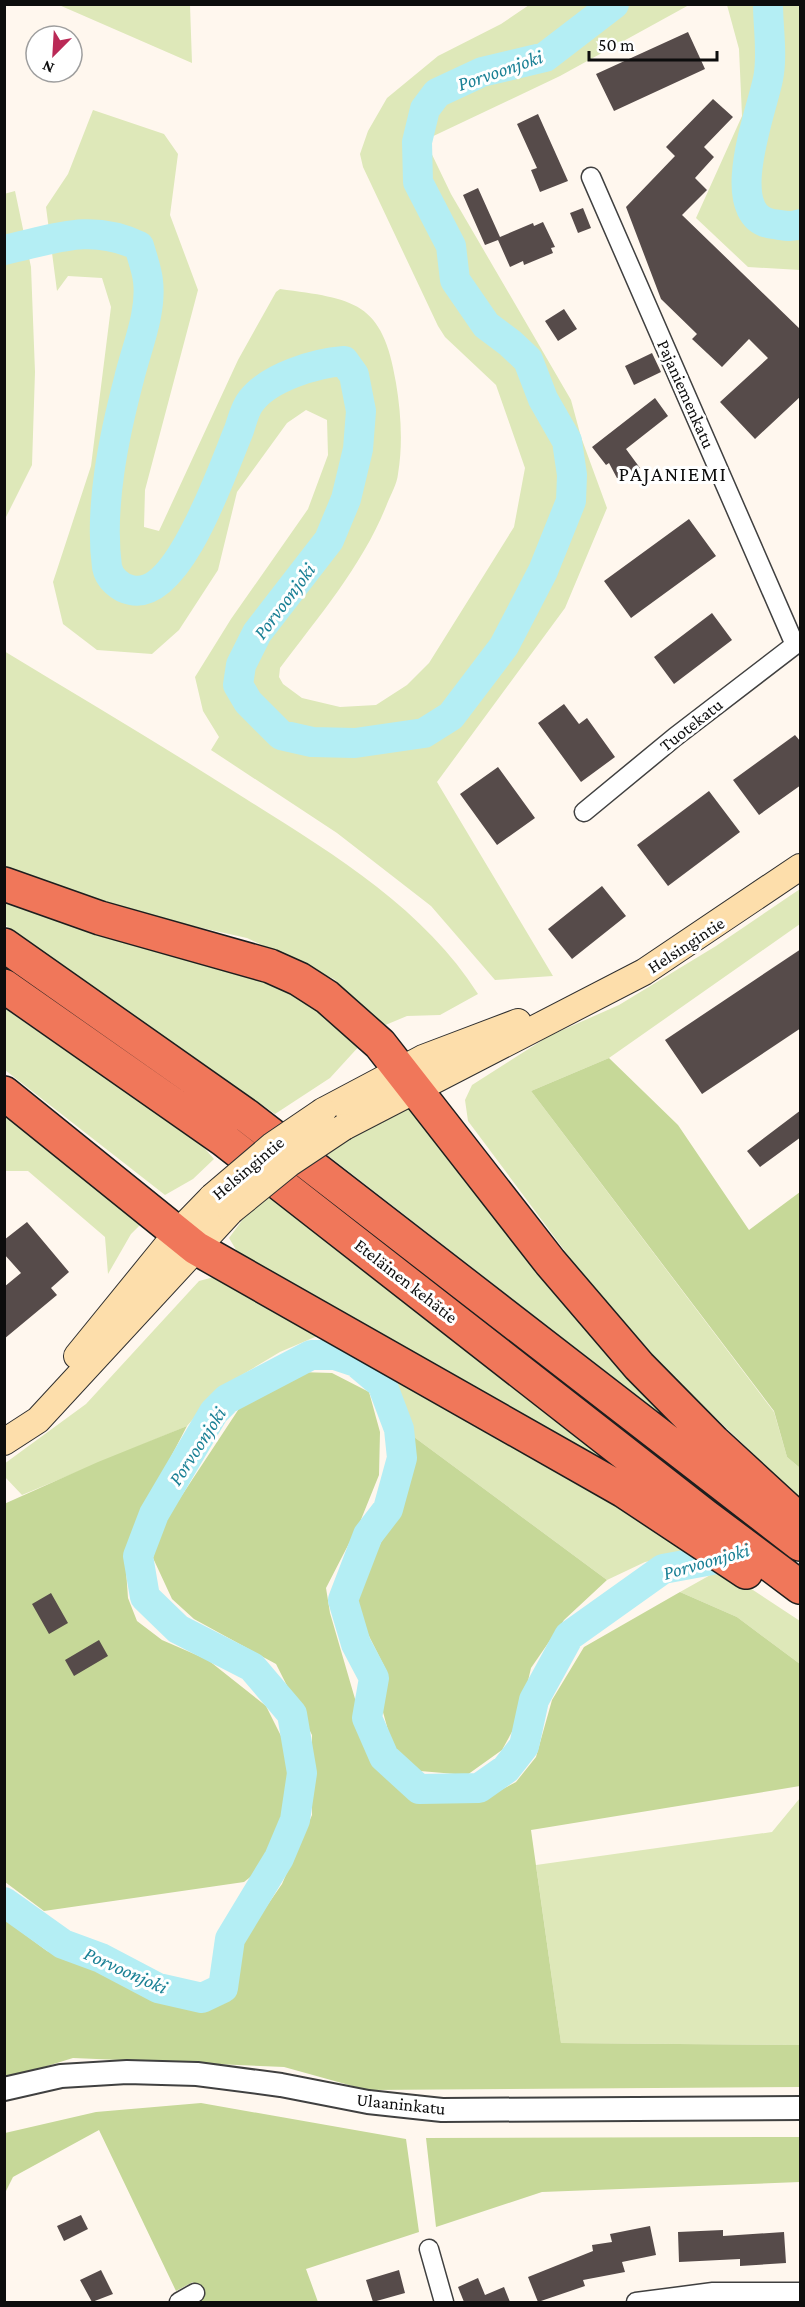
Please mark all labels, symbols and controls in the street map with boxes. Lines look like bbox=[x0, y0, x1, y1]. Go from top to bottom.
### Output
north arrow bbox=[24, 24, 84, 84]
scale bar bbox=[589, 24, 716, 62]
text: 50 m bbox=[598, 35, 635, 55]
water label: Porvoonjoki bbox=[454, 45, 546, 96]
text: N bbox=[40, 57, 57, 77]
street label: Pajaniemenkatu bbox=[652, 337, 719, 452]
district label: PAJANIEMI bbox=[619, 462, 727, 486]
water label: Porvoonjoki bbox=[249, 558, 321, 644]
street label: Tuotekatu bbox=[656, 694, 727, 756]
street label: Helsingintie bbox=[644, 913, 728, 977]
street label: Helsingintie bbox=[208, 1132, 288, 1204]
street label: Eteläinen kehätie bbox=[351, 1235, 461, 1327]
water label: Porvoonjoki bbox=[164, 1402, 232, 1490]
water label: Porvoonjoki bbox=[660, 1538, 753, 1585]
water label: Porvoonjoki bbox=[81, 1942, 172, 1999]
street label: Ulaaninkatu bbox=[355, 2089, 447, 2119]

